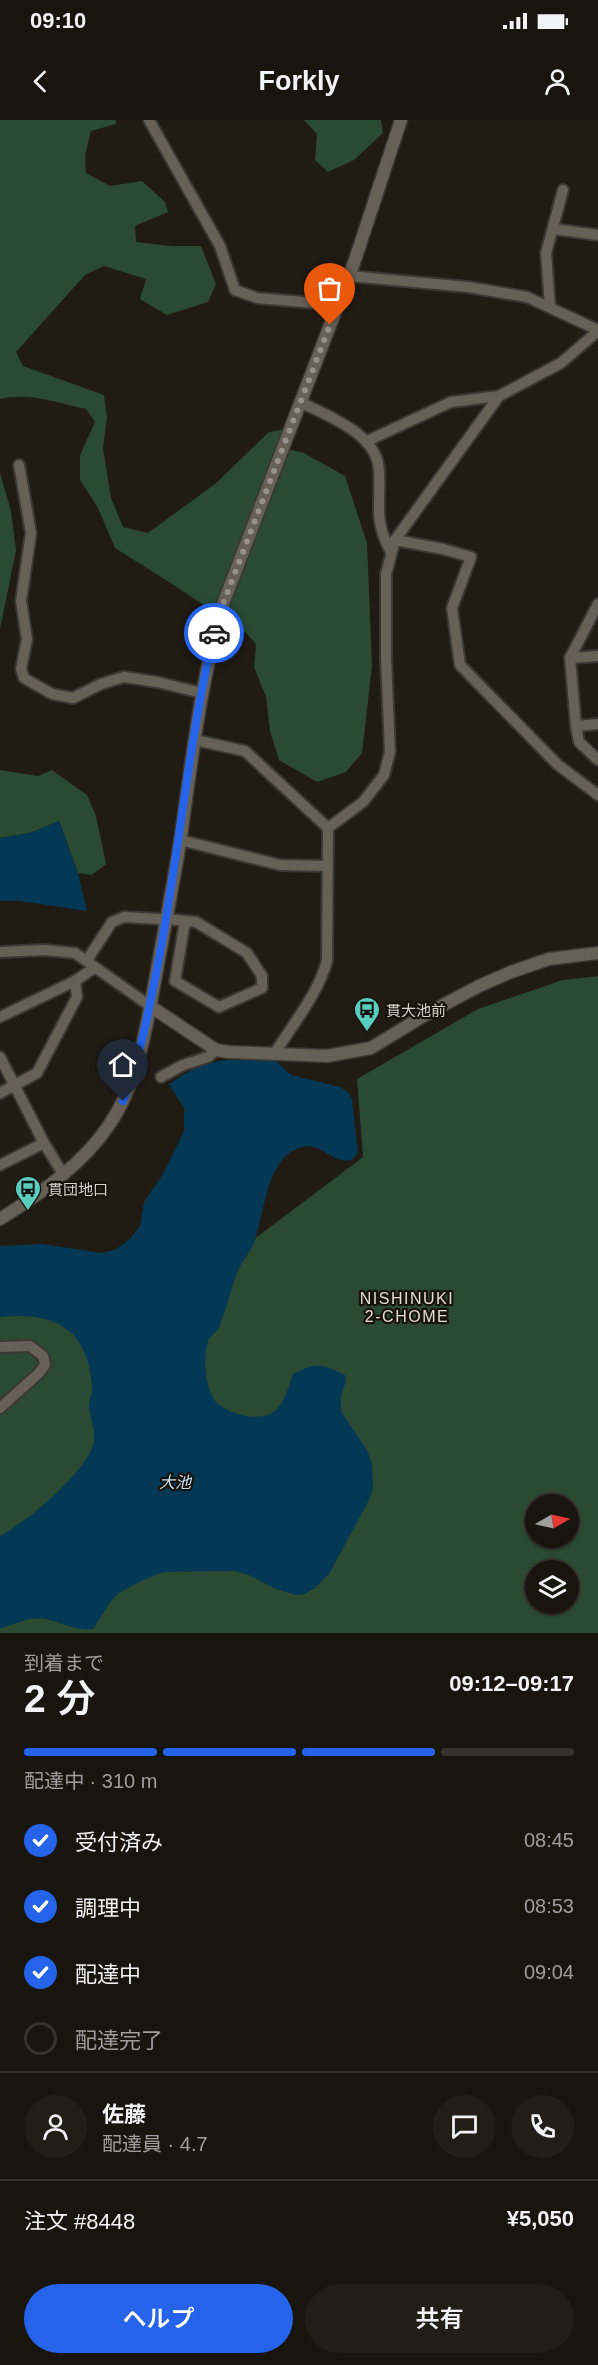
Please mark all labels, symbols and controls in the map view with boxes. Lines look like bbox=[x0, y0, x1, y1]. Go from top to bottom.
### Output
text: 09:10 bbox=[30, 8, 86, 33]
icon: back bbox=[24, 65, 57, 98]
icon: person bbox=[541, 65, 574, 98]
text: Forkly bbox=[258, 66, 340, 96]
pin bbox=[304, 263, 355, 325]
icon: bag bbox=[313, 272, 346, 305]
courier bbox=[184, 603, 244, 663]
icon: car bbox=[198, 617, 231, 650]
bus stop icon: 貫大池前 bbox=[352, 995, 382, 1033]
place label: 貫大池前 bbox=[386, 1002, 446, 1019]
pin bbox=[97, 1039, 148, 1101]
icon: home bbox=[106, 1048, 139, 1081]
bus stop icon: 貫団地口 bbox=[13, 1174, 43, 1212]
place label: 貫団地口 bbox=[48, 1181, 108, 1198]
district label: NISHINUKI 2-CHOME bbox=[360, 1290, 454, 1325]
water label: 大池 bbox=[159, 1474, 193, 1491]
north arrow bbox=[525, 1494, 579, 1548]
map controls bbox=[525, 1494, 579, 1614]
button: layers bbox=[525, 1560, 579, 1614]
text: 到着まで bbox=[24, 1652, 104, 1674]
text: 09:12–09:17 bbox=[449, 1671, 574, 1696]
text: 2 分 bbox=[24, 1677, 96, 1720]
text: 配達中 · 310 m bbox=[24, 1770, 157, 1792]
icon: check bbox=[24, 1824, 57, 1857]
text: 08:45 bbox=[524, 1829, 574, 1851]
text: 受付済み bbox=[75, 1830, 163, 1855]
icon: check bbox=[24, 1890, 57, 1923]
text: 08:53 bbox=[524, 1895, 574, 1917]
text: 調理中 bbox=[75, 1896, 141, 1921]
icon: check bbox=[24, 1956, 57, 1989]
text: 09:04 bbox=[524, 1961, 574, 1983]
text: 配達中 bbox=[75, 1962, 141, 1987]
text: 配達完了 bbox=[75, 2028, 163, 2053]
button: person bbox=[24, 2095, 87, 2158]
button: chat bbox=[433, 2095, 496, 2158]
button: phone bbox=[511, 2095, 574, 2158]
text: 佐藤 bbox=[102, 2102, 146, 2127]
text: 配達員 · 4.7 bbox=[102, 2133, 208, 2155]
text: ¥5,050 bbox=[507, 2206, 574, 2231]
text: 注文 #8448 bbox=[24, 2209, 135, 2234]
button: ヘルプ bbox=[24, 2284, 293, 2353]
button: 共有 bbox=[305, 2284, 574, 2353]

